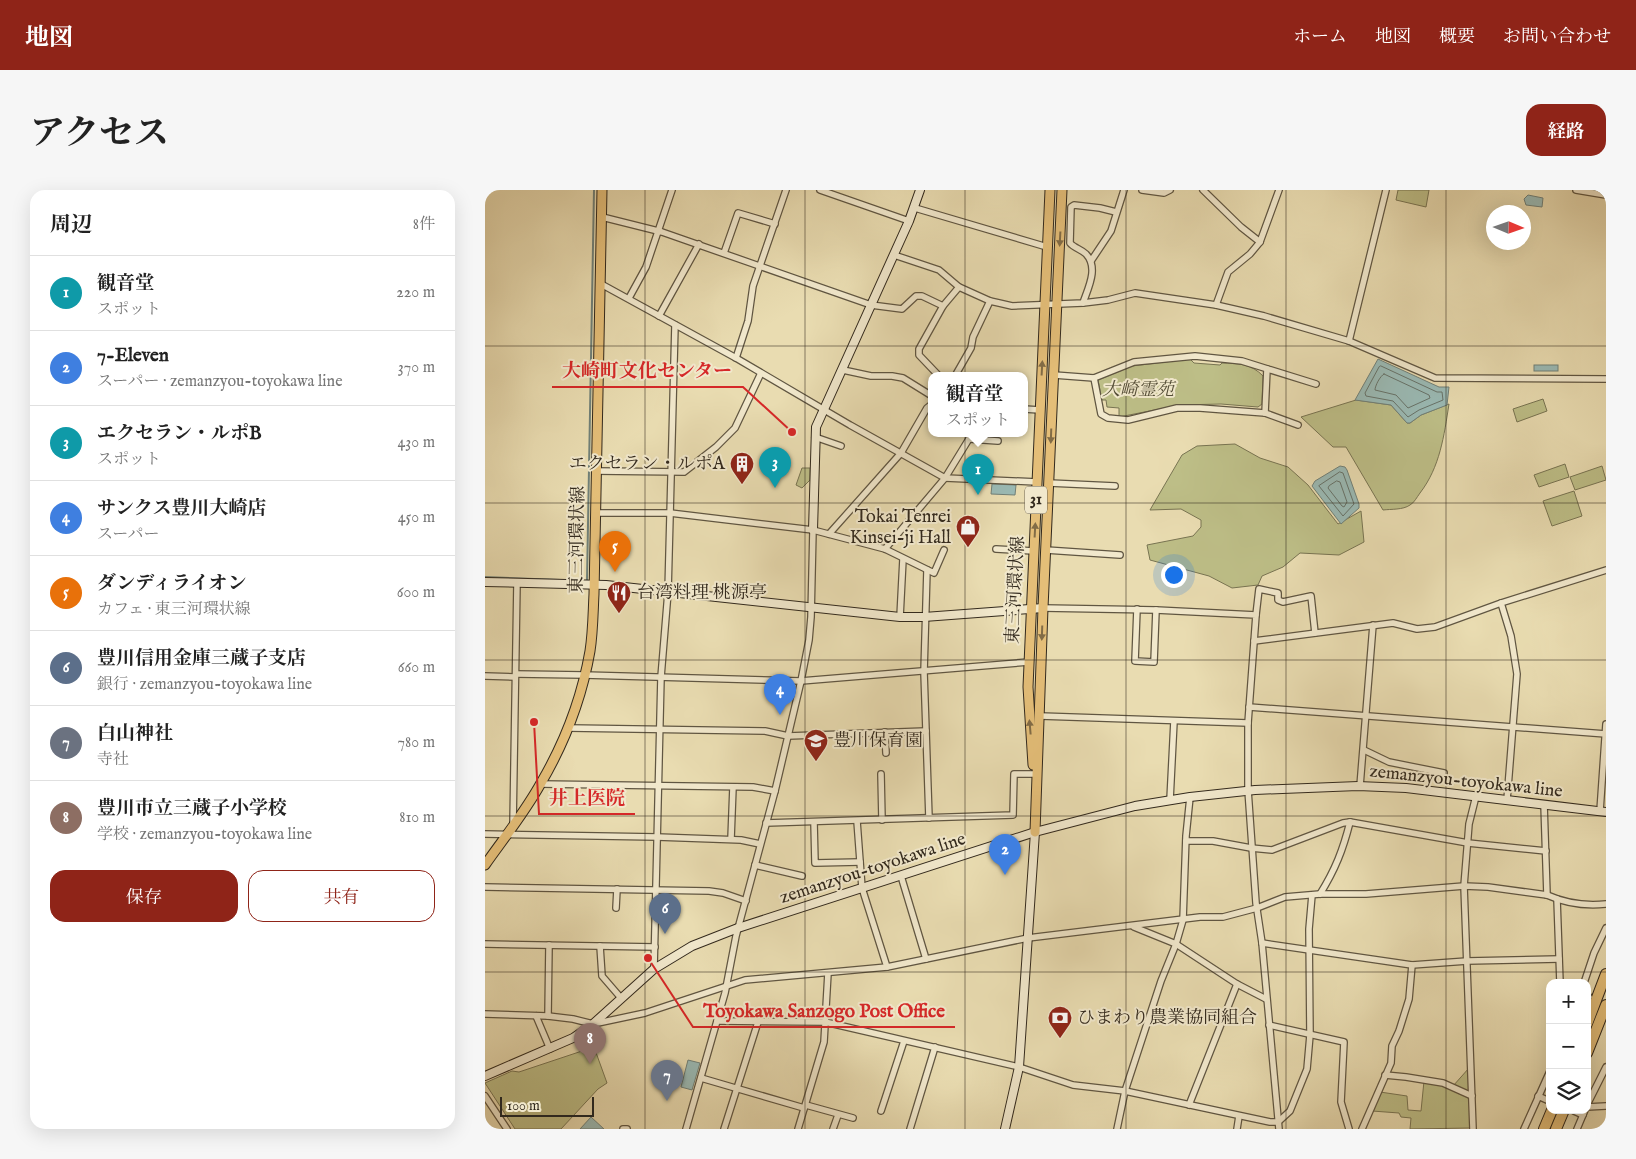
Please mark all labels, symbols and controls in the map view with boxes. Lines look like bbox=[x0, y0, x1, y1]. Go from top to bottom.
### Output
text: 地図 bbox=[25, 23, 73, 54]
text: ホーム bbox=[1293, 26, 1347, 49]
text: 地図 bbox=[1375, 26, 1411, 49]
text: 概要 bbox=[1439, 26, 1475, 49]
text: お問い合わせ bbox=[1503, 26, 1611, 49]
button: 経路 bbox=[1526, 104, 1606, 156]
text: アクセス bbox=[30, 112, 169, 157]
north arrow bbox=[1486, 205, 1531, 250]
text: 周辺 bbox=[50, 212, 92, 239]
text: 8件 bbox=[413, 215, 435, 235]
one-way arrow bbox=[1056, 231, 1064, 247]
text: 観音堂 bbox=[97, 272, 154, 296]
text: 1 bbox=[63, 283, 69, 303]
text: 220 m bbox=[396, 283, 435, 303]
text: スポット bbox=[97, 300, 161, 320]
text: 7-Eleven bbox=[97, 344, 169, 368]
callout: 大崎町文化センター bbox=[552, 353, 743, 387]
text: 2 bbox=[62, 358, 70, 378]
text: 370 m bbox=[398, 358, 435, 378]
one-way arrow bbox=[1038, 359, 1046, 375]
text: 大崎町文化センター bbox=[562, 360, 732, 384]
text: スーパー · zemanzyou-toyokawa line bbox=[97, 372, 343, 392]
popup bbox=[928, 372, 1028, 437]
park label: 大崎霊苑 bbox=[1102, 379, 1177, 402]
text: 観音堂 bbox=[946, 383, 1003, 407]
text: スポット bbox=[946, 411, 1010, 431]
text: エクセラン・ルポB bbox=[97, 422, 262, 446]
one-way arrow bbox=[1047, 428, 1055, 444]
text: 3 bbox=[63, 433, 69, 453]
text: 430 m bbox=[397, 433, 435, 453]
pin: 3 bbox=[759, 447, 791, 488]
text: スポット bbox=[97, 450, 161, 470]
building icon: エクセラン・ルポA bbox=[729, 451, 755, 485]
place label: エクセラン・ルポA bbox=[569, 453, 726, 476]
pin: 1 bbox=[962, 454, 994, 495]
street label: 東三河環状線 bbox=[566, 486, 590, 594]
road number: 31 bbox=[1025, 486, 1047, 514]
text: サンクス豊川大崎店 bbox=[97, 497, 266, 521]
place label: Tokai Tenrei Kinsei-ji Hall bbox=[850, 506, 951, 550]
text: 4 bbox=[62, 508, 70, 528]
text: 450 m bbox=[398, 508, 435, 528]
shop icon: Tokai Tenrei Kinsei-ji Hall bbox=[955, 514, 981, 548]
one-way arrow bbox=[1031, 522, 1039, 538]
text: スーパー bbox=[97, 525, 159, 545]
pin: 5 bbox=[599, 531, 631, 572]
street label: 東三河環状線 bbox=[1002, 535, 1030, 645]
your location bbox=[1161, 562, 1187, 588]
text: ダンディライオン bbox=[97, 572, 247, 596]
restaurant icon: 台湾料理 桃源亭 bbox=[606, 580, 632, 614]
place label: 台湾料理 桃源亭 bbox=[637, 582, 767, 605]
text: 5 bbox=[63, 583, 69, 603]
text: 600 m bbox=[397, 583, 435, 603]
text: カフェ · 東三河環状線 bbox=[97, 600, 251, 620]
one-way arrow bbox=[1038, 626, 1046, 642]
text: 豊川信用金庫三蔵子支店 bbox=[97, 647, 306, 671]
text: 6 bbox=[63, 658, 69, 678]
text: 660 m bbox=[398, 658, 435, 678]
pin: 4 bbox=[764, 674, 796, 715]
text: 銀行 · zemanzyou-toyokawa line bbox=[97, 675, 312, 695]
one-way arrow bbox=[1026, 719, 1034, 735]
text: 白山神社 bbox=[97, 722, 173, 746]
school or university icon: 豊川保育園 bbox=[803, 728, 829, 762]
place label: 豊川保育園 bbox=[833, 730, 923, 753]
text: 7 bbox=[62, 733, 70, 753]
text: 780 m bbox=[398, 733, 435, 753]
text: 寺社 bbox=[97, 750, 129, 770]
street label: zemanzyou-toyokawa line bbox=[1368, 760, 1564, 804]
callout: 井上医院 bbox=[539, 780, 635, 814]
text: 井上医院 bbox=[549, 787, 625, 811]
text: 豊川市立三蔵子小学校 bbox=[97, 797, 287, 821]
text: 8 bbox=[63, 808, 69, 828]
text: 810 m bbox=[399, 808, 435, 828]
text: 学校 · zemanzyou-toyokawa line bbox=[97, 825, 312, 845]
street label: zemanzyou-toyokawa line bbox=[777, 828, 969, 910]
pin: 2 bbox=[989, 834, 1021, 875]
button: 保存 bbox=[50, 870, 238, 922]
button: 共有 bbox=[248, 870, 435, 922]
pin: 6 bbox=[649, 893, 681, 934]
map controls bbox=[1546, 979, 1591, 1114]
button: + bbox=[1546, 979, 1591, 1024]
callout: Toyokawa Sanzogo Post Office bbox=[693, 993, 955, 1027]
text: Toyokawa Sanzogo Post Office bbox=[702, 1000, 945, 1024]
bank icon: ひまわり農業協同組合 bbox=[1047, 1005, 1073, 1039]
place label: ひまわり農業協同組合 bbox=[1077, 1007, 1257, 1030]
pin: 8 bbox=[574, 1023, 606, 1064]
button: − bbox=[1546, 1024, 1591, 1069]
pin: 7 bbox=[651, 1060, 683, 1101]
button: layers bbox=[1546, 1069, 1591, 1114]
scale bar bbox=[500, 1094, 594, 1117]
text: 100 m bbox=[507, 1097, 540, 1115]

